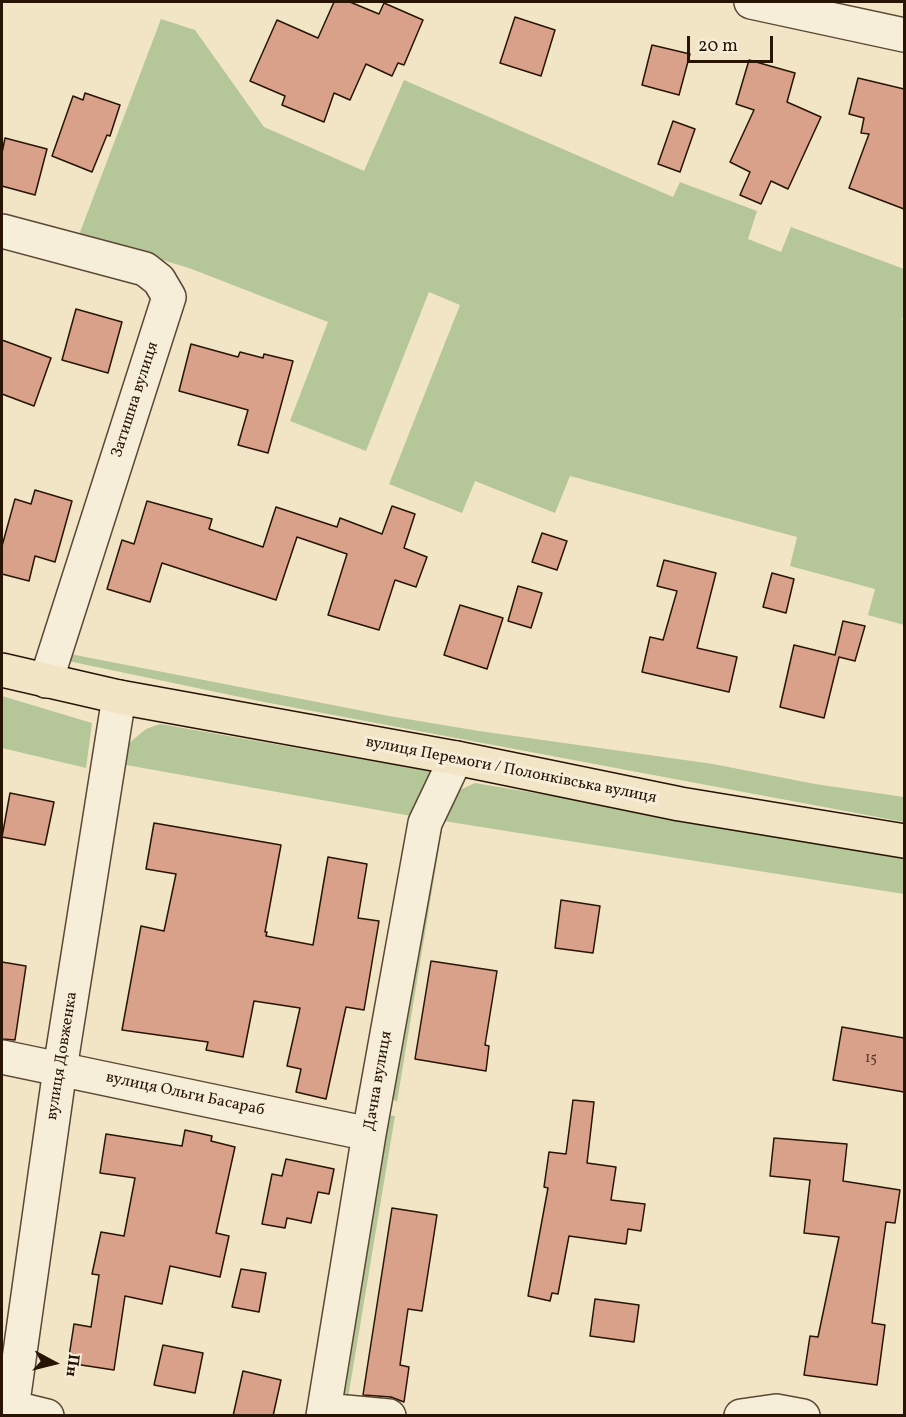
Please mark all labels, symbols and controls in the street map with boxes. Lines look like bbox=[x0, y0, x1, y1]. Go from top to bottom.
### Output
scale bar bbox=[690, 24, 776, 62]
text: 20 m bbox=[698, 34, 738, 59]
street label: Затишна вулиця bbox=[108, 340, 164, 460]
street label: вулиця Перемоги / Полонківська вулиця bbox=[364, 733, 658, 809]
street label: вулиця Довженка bbox=[43, 990, 83, 1122]
street label: Дачна вулиця bbox=[361, 1030, 397, 1132]
house number: 15 bbox=[865, 1051, 877, 1067]
street label: вулиця Ольги Басараб bbox=[104, 1069, 266, 1121]
north arrow bbox=[24, 1333, 84, 1393]
text: Пн bbox=[60, 1353, 84, 1378]

